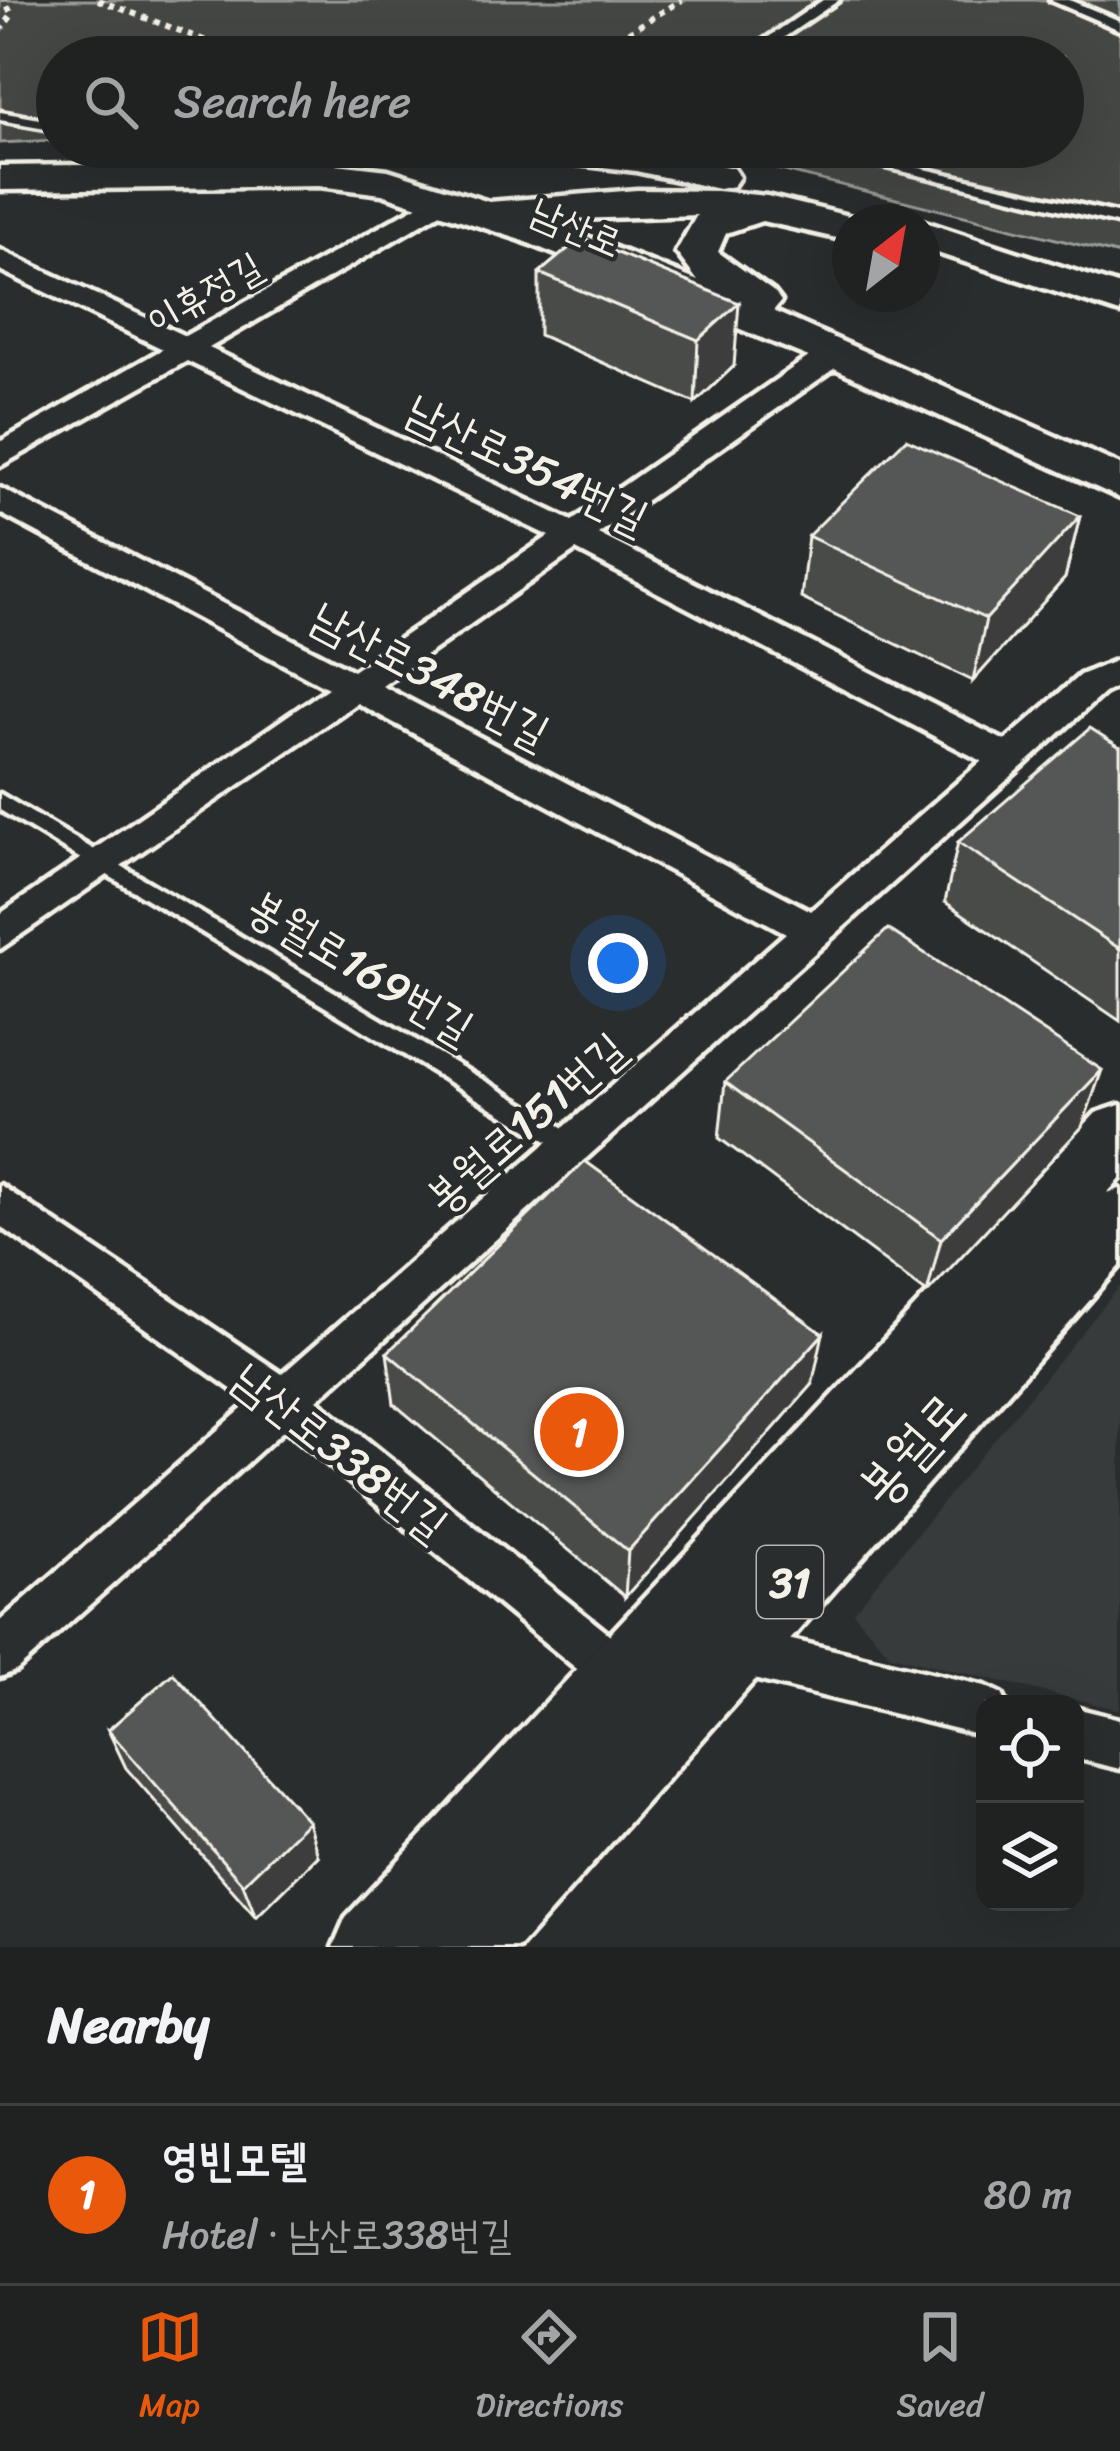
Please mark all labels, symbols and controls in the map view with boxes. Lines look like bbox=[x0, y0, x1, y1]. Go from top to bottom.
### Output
search box bbox=[36, 36, 1084, 168]
text: Search here bbox=[174, 62, 411, 142]
icon: search bbox=[78, 69, 144, 135]
street label: 남산로 bbox=[520, 176, 634, 277]
north arrow bbox=[832, 204, 940, 312]
street label: 이휴정길 bbox=[133, 232, 276, 355]
street label: 남산로354번길 bbox=[393, 371, 663, 557]
street label: 남산로348번길 bbox=[297, 578, 565, 771]
street label: 봉월로169번길 bbox=[231, 867, 490, 1066]
your location bbox=[588, 933, 648, 993]
street label: 봉월로151번길 bbox=[406, 1011, 645, 1234]
street label: 남산로338번길 bbox=[214, 1341, 467, 1563]
street label: 봉월로 bbox=[832, 1368, 991, 1529]
pin: 1 bbox=[540, 1387, 618, 1477]
road number: 31 bbox=[757, 1546, 823, 1618]
map controls bbox=[976, 1695, 1084, 1911]
button: locate bbox=[976, 1695, 1084, 1803]
button: layers bbox=[976, 1803, 1084, 1911]
text: Nearby bbox=[48, 1980, 209, 2070]
text: 영빈모텔 bbox=[162, 2120, 307, 2200]
text: 1 bbox=[79, 2160, 95, 2229]
text: 80 m bbox=[984, 2160, 1072, 2229]
text: Hotel · 남산로338번길 bbox=[162, 2200, 512, 2269]
tab: Map bbox=[137, 2304, 203, 2434]
tab: Directions bbox=[476, 2304, 623, 2434]
tab: Saved bbox=[896, 2304, 983, 2434]

